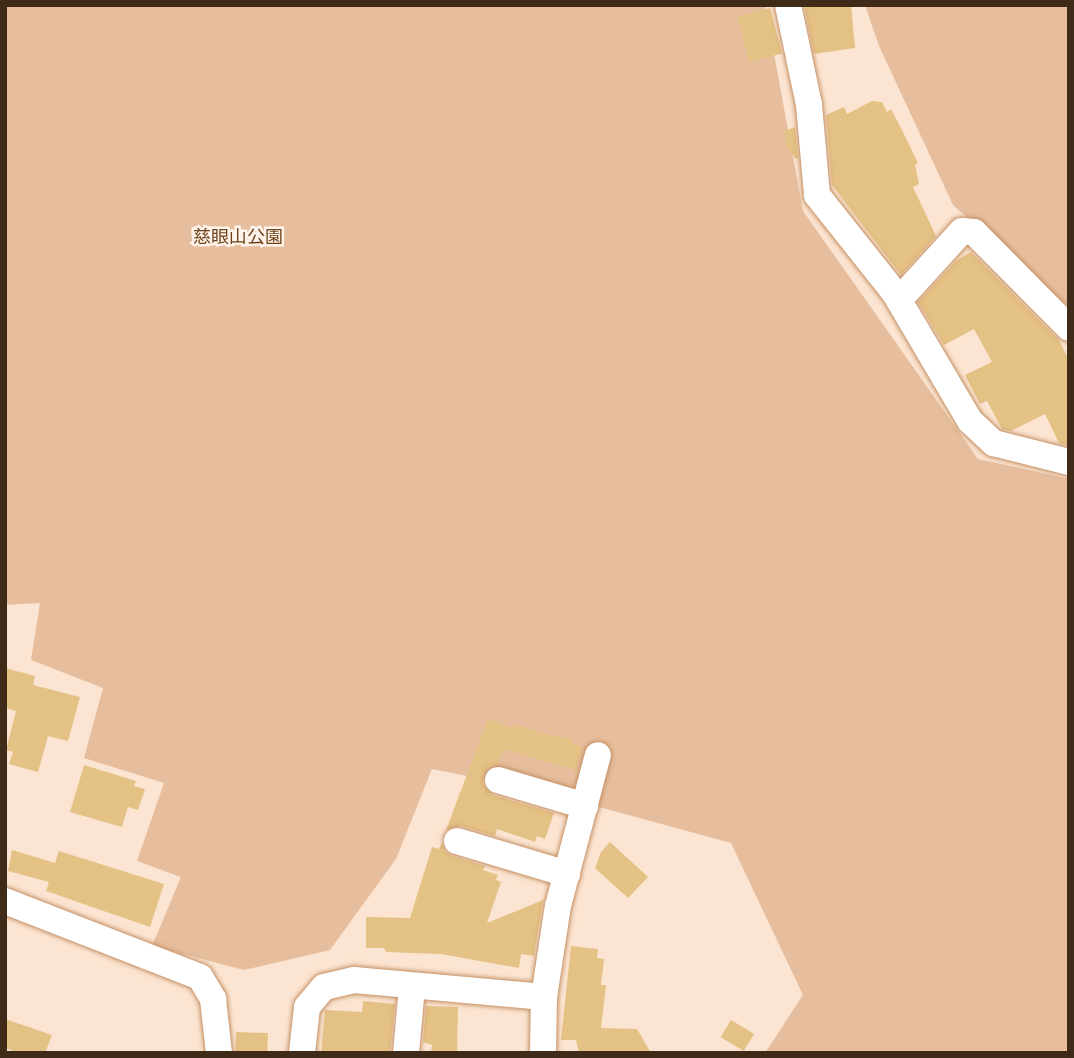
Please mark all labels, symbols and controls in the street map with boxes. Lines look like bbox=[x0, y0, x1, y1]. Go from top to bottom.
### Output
park label: 慈眼山公園 bbox=[193, 226, 283, 248]

